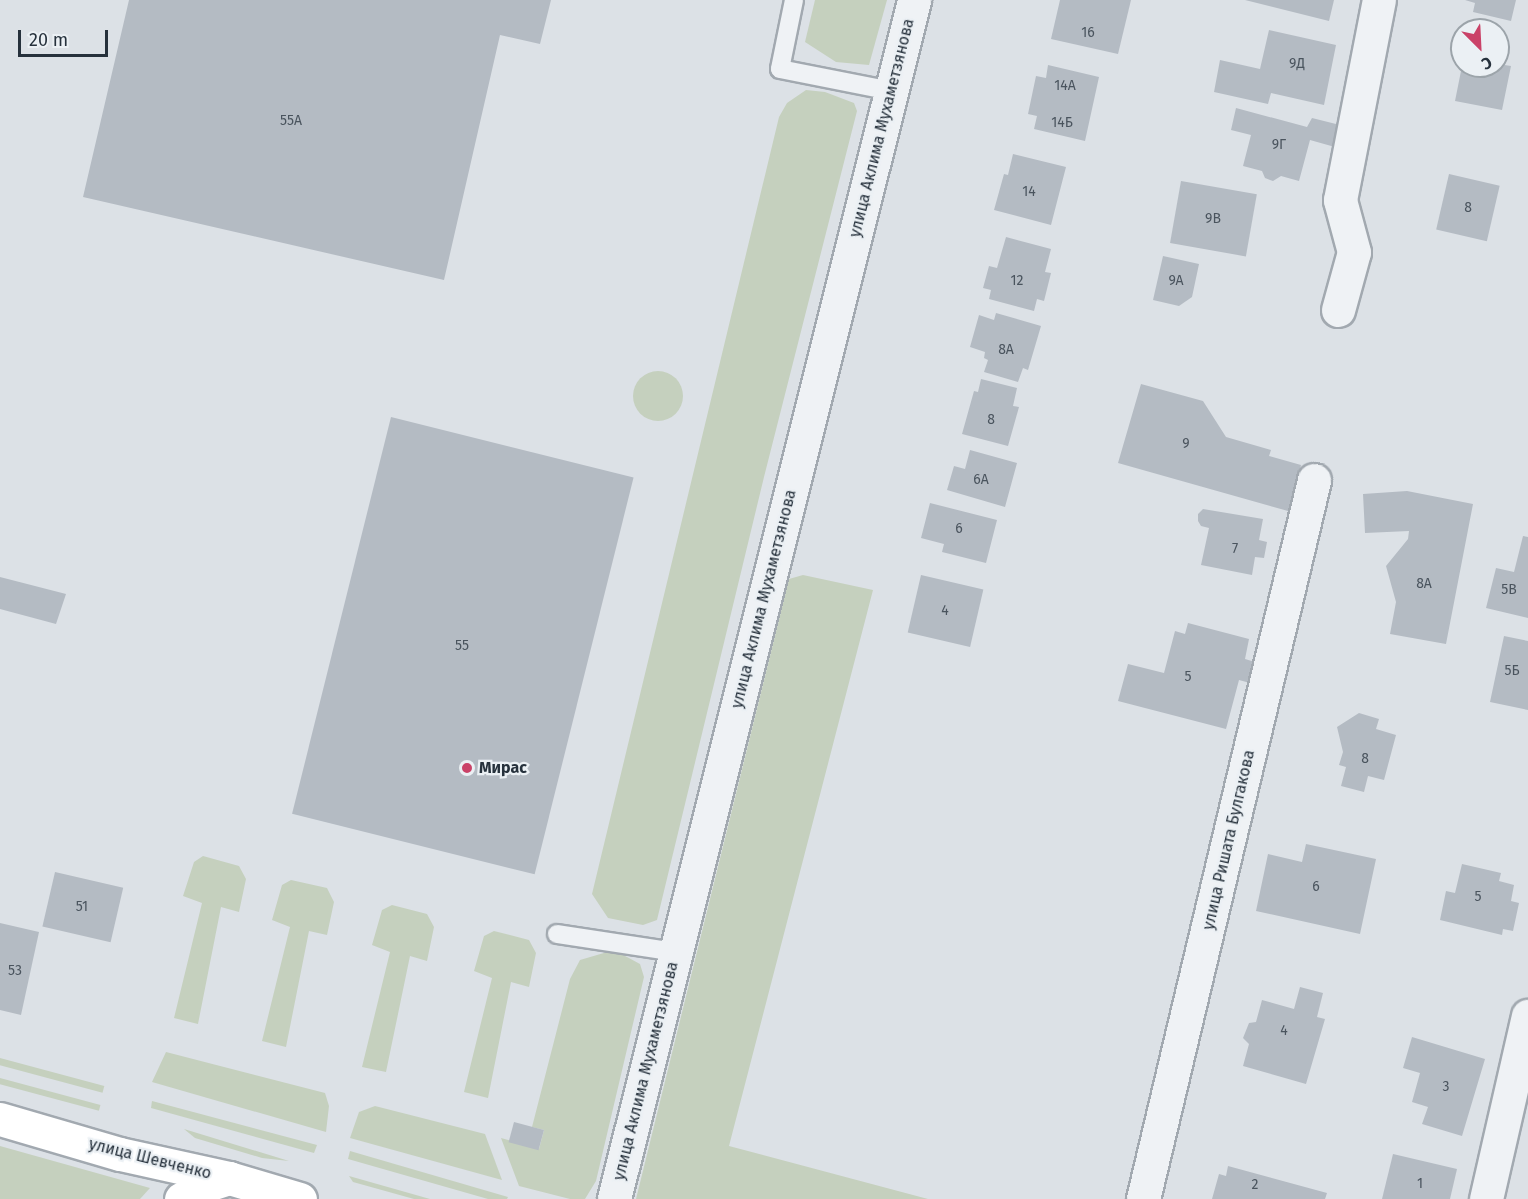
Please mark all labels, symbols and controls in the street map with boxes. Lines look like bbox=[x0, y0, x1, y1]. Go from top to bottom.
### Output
street label: улица Аклима Мухаметзянова bbox=[845, 17, 919, 239]
scale bar bbox=[21, 18, 111, 56]
north arrow bbox=[1450, 18, 1510, 78]
house number: 16 bbox=[1081, 25, 1095, 41]
text: 20 m bbox=[29, 29, 68, 51]
text: С bbox=[1479, 53, 1495, 74]
house number: 9Д bbox=[1289, 56, 1305, 72]
house number: 14А bbox=[1054, 78, 1076, 94]
house number: 55А bbox=[280, 113, 302, 129]
house number: 14Б bbox=[1051, 115, 1073, 131]
house number: 9Г bbox=[1272, 137, 1286, 153]
house number: 14 bbox=[1022, 184, 1036, 200]
house number: 8 bbox=[1464, 200, 1472, 216]
house number: 9В bbox=[1205, 211, 1221, 227]
house number: 12 bbox=[1011, 273, 1023, 289]
house number: 9А bbox=[1168, 273, 1184, 289]
house number: 8А bbox=[998, 342, 1014, 358]
house number: 8 bbox=[987, 412, 995, 428]
house number: 9 bbox=[1182, 436, 1190, 452]
house number: 6А bbox=[973, 472, 989, 488]
street label: улица Аклима Мухаметзянова bbox=[727, 488, 801, 710]
house number: 6 bbox=[955, 521, 963, 537]
house number: 7 bbox=[1232, 541, 1238, 557]
house number: 8А bbox=[1416, 576, 1432, 592]
house number: 5В bbox=[1501, 582, 1517, 598]
house number: 4 bbox=[941, 603, 949, 619]
house number: 55 bbox=[455, 638, 469, 654]
house number: 5Б bbox=[1504, 663, 1520, 679]
house number: 5 bbox=[1184, 669, 1192, 685]
street label: улица Ришата Булгакова bbox=[1199, 748, 1259, 932]
house number: 8 bbox=[1361, 751, 1369, 767]
place label: Мирас bbox=[479, 758, 527, 778]
marker: Мирас bbox=[460, 761, 474, 775]
house number: 6 bbox=[1312, 879, 1320, 895]
house number: 5 bbox=[1474, 889, 1482, 905]
house number: 51 bbox=[76, 899, 88, 915]
street label: улица Аклима Мухаметзянова bbox=[609, 960, 683, 1182]
house number: 53 bbox=[8, 963, 22, 979]
house number: 4 bbox=[1280, 1023, 1288, 1039]
house number: 3 bbox=[1443, 1079, 1449, 1095]
street label: улица Шевченко bbox=[87, 1134, 213, 1184]
house number: 1 bbox=[1417, 1176, 1423, 1192]
house number: 2 bbox=[1252, 1177, 1258, 1193]

